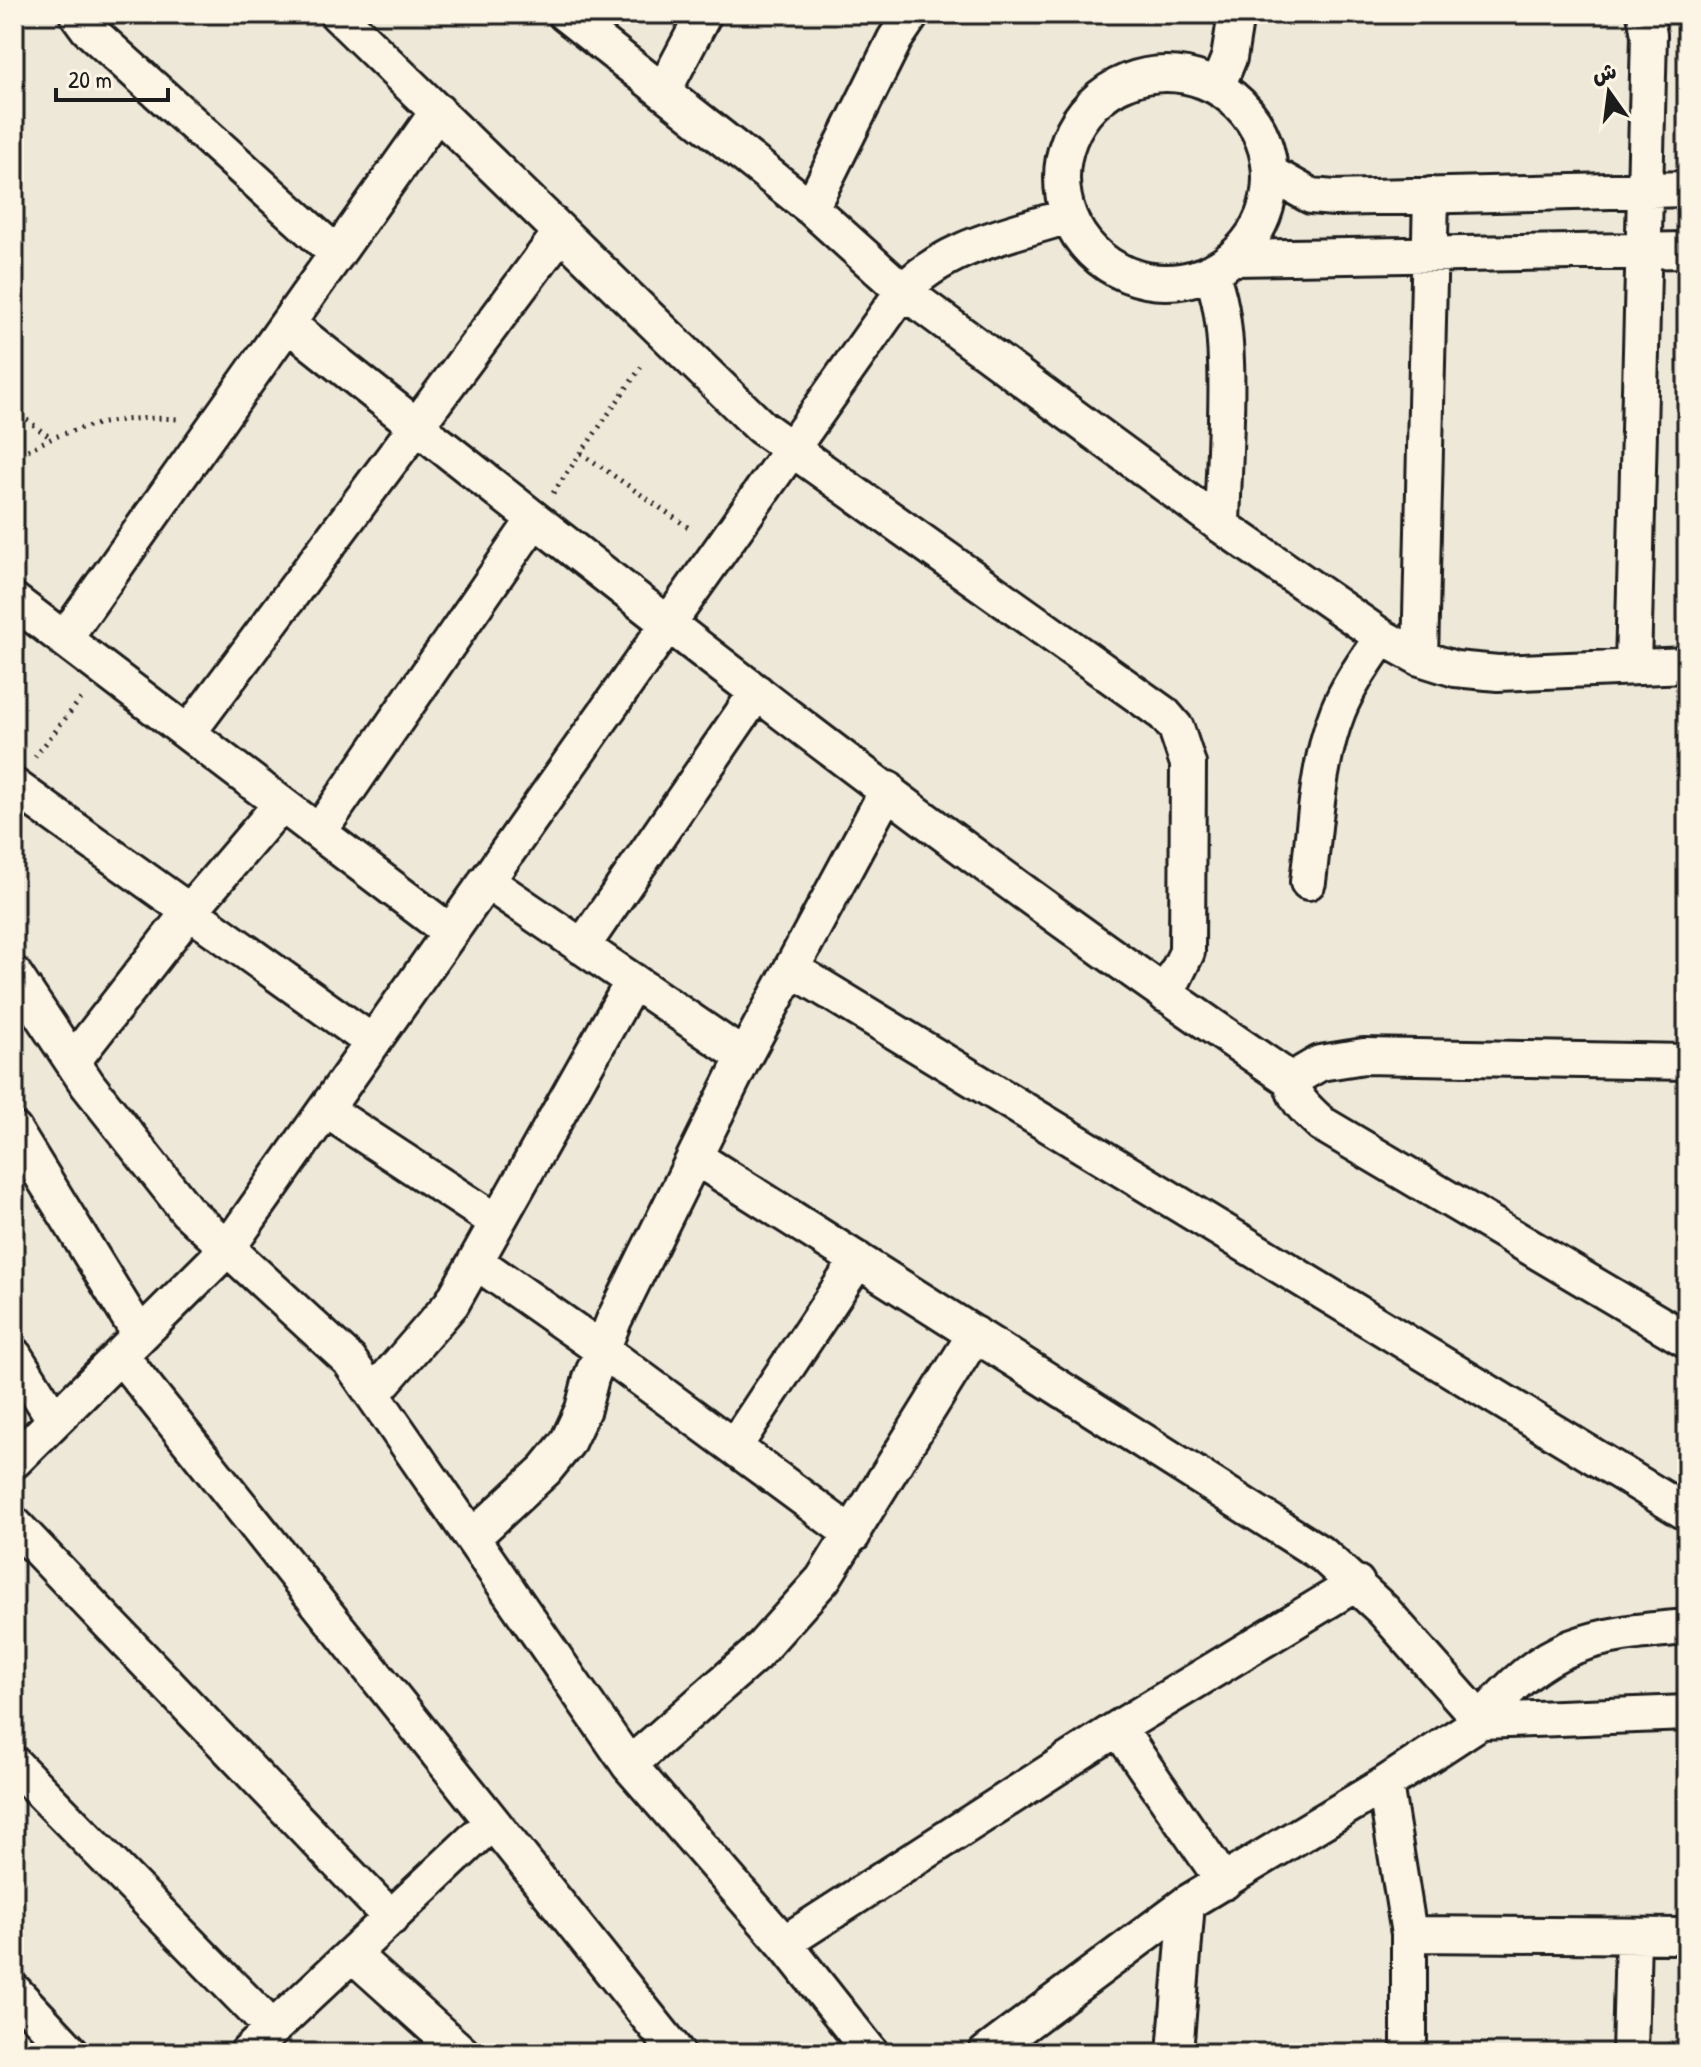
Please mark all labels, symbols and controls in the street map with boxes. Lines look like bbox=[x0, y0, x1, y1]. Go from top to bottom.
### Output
scale bar bbox=[56, 52, 168, 102]
north arrow bbox=[1569, 52, 1649, 132]
text: ش bbox=[1589, 55, 1620, 90]
text: 20 m bbox=[68, 63, 112, 95]

